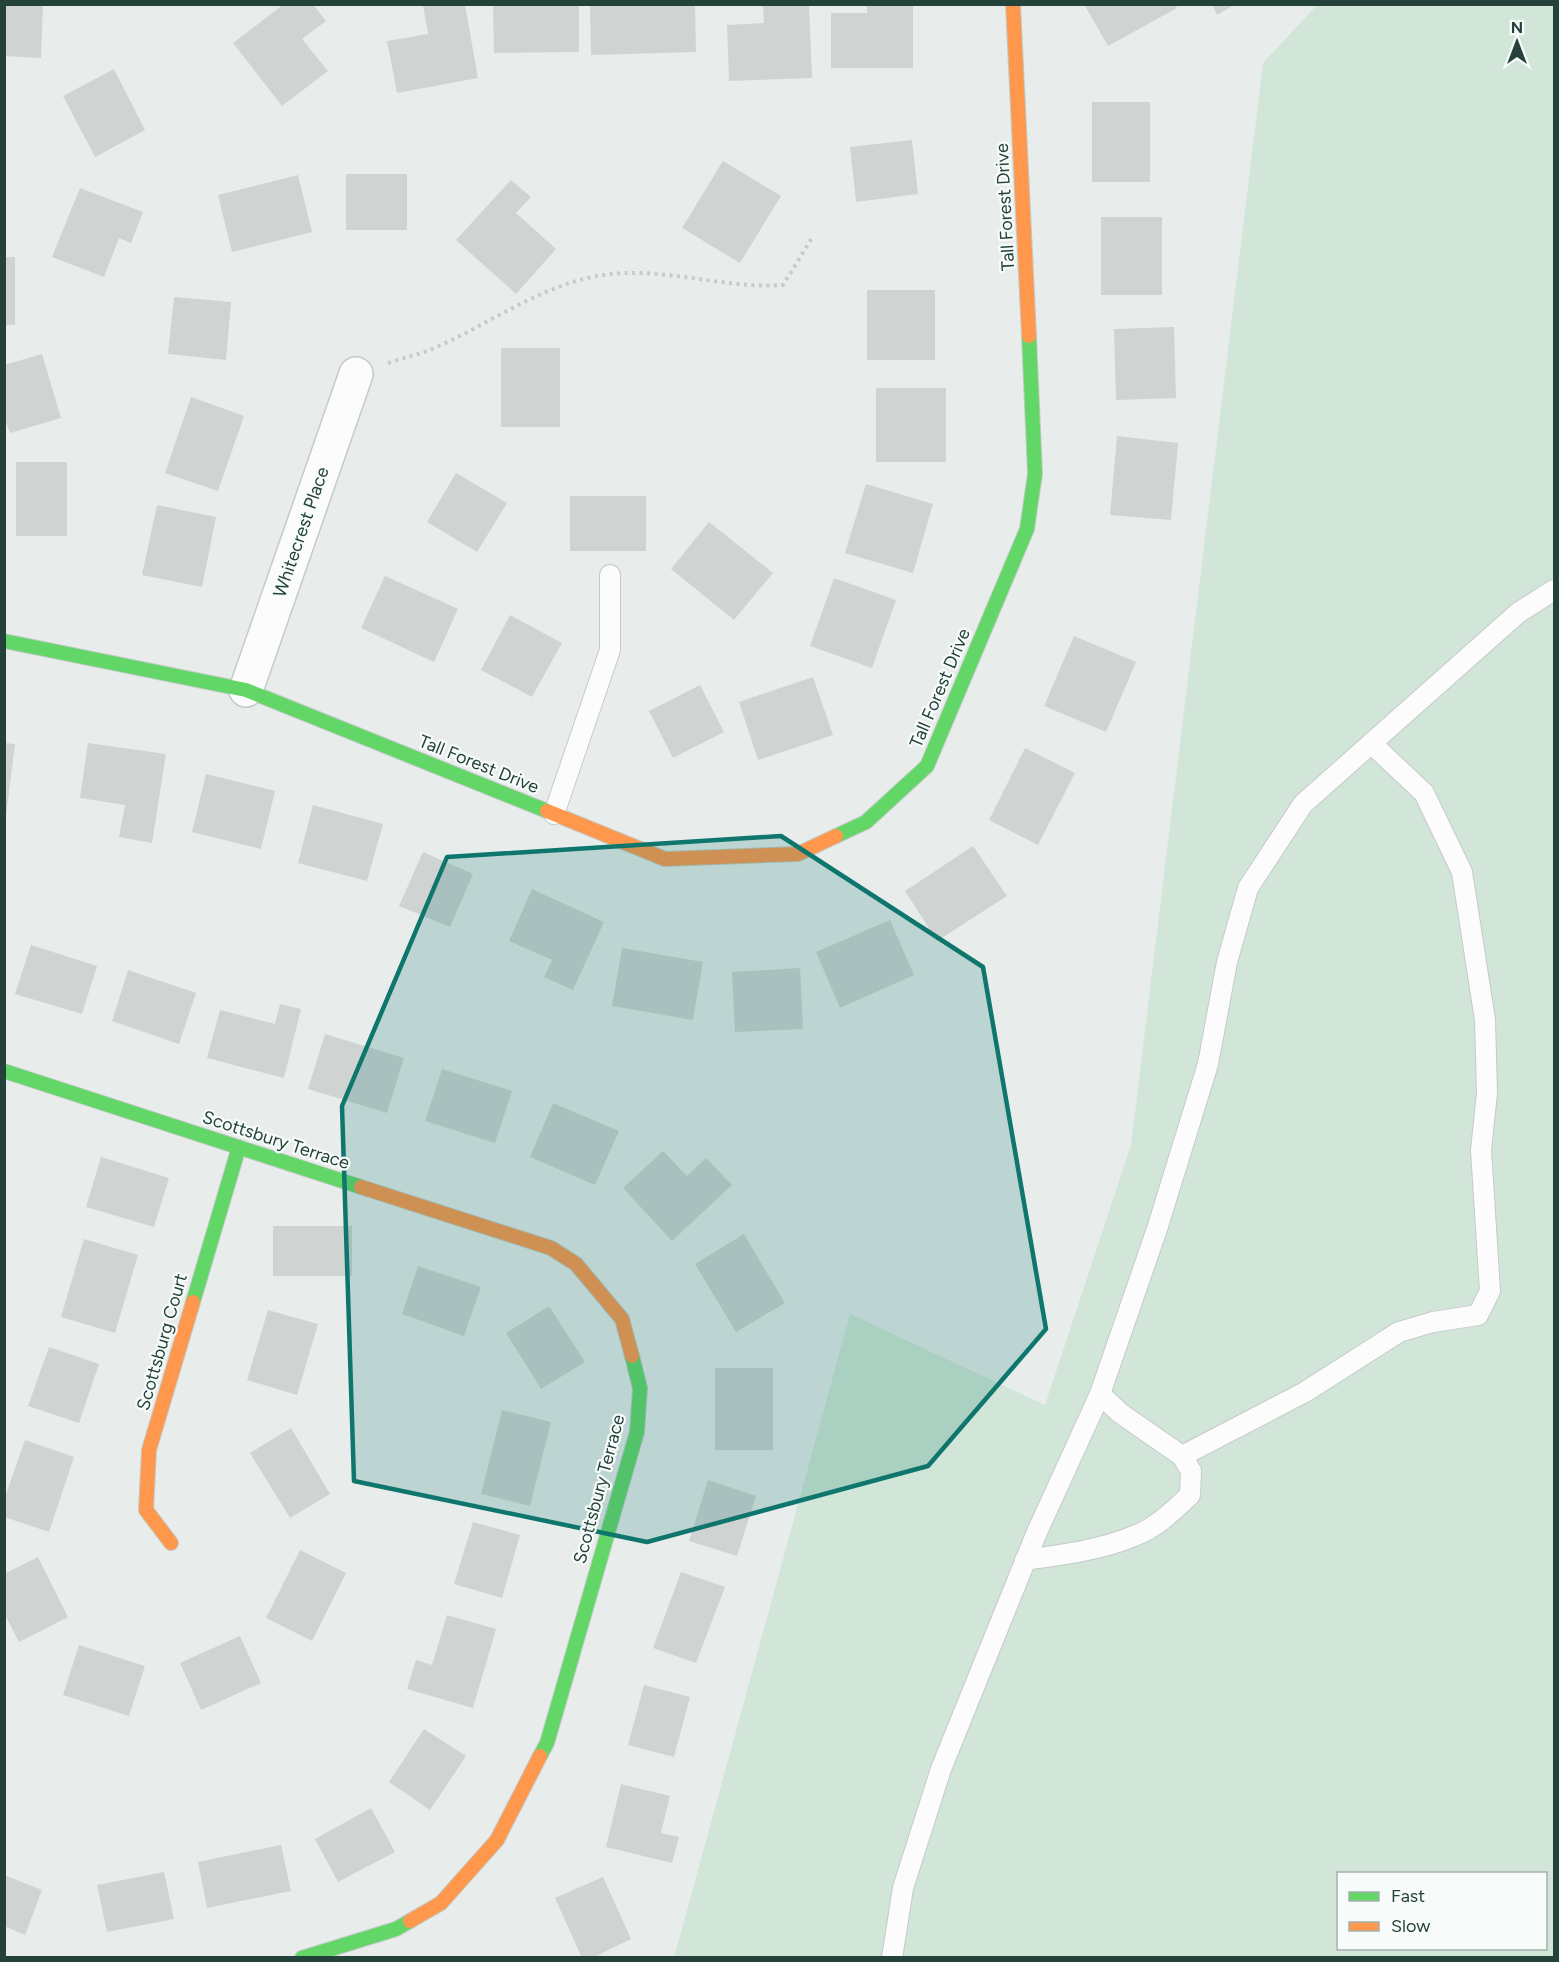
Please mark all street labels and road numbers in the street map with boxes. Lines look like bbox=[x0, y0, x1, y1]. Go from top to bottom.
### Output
street label: Tall Forest Drive bbox=[991, 143, 1019, 271]
street label: Whitecrest Place bbox=[268, 464, 334, 600]
street label: Tall Forest Drive bbox=[905, 625, 975, 751]
street label: Tall Forest Drive bbox=[416, 730, 542, 798]
street label: Scottsbury Terrace bbox=[200, 1106, 352, 1174]
street label: Scottsburg Court bbox=[132, 1271, 192, 1413]
street label: Scottsbury Terrace bbox=[569, 1412, 630, 1566]

